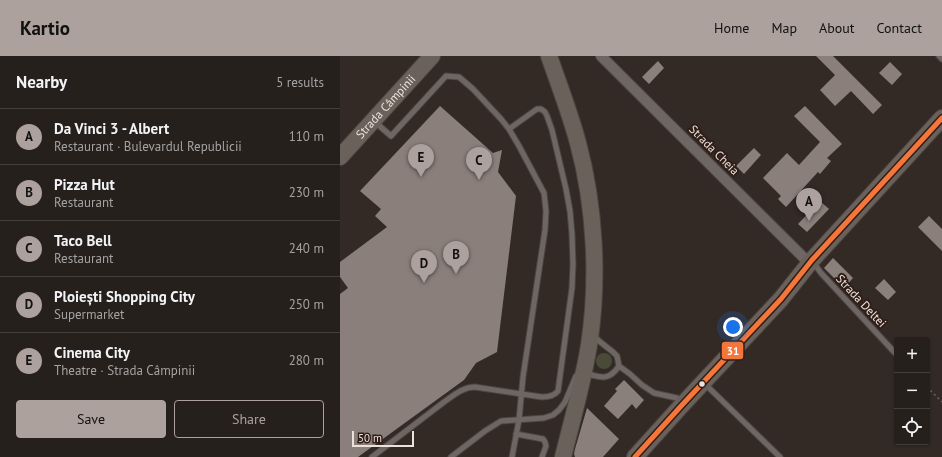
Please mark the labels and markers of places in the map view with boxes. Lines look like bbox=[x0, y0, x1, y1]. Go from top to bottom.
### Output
pin: E bbox=[408, 144, 434, 177]
pin: C bbox=[466, 147, 492, 180]
pin: A bbox=[796, 188, 822, 221]
pin: B bbox=[443, 241, 469, 274]
pin: D bbox=[411, 250, 437, 283]
unlabelled marker bbox=[697, 379, 707, 389]

